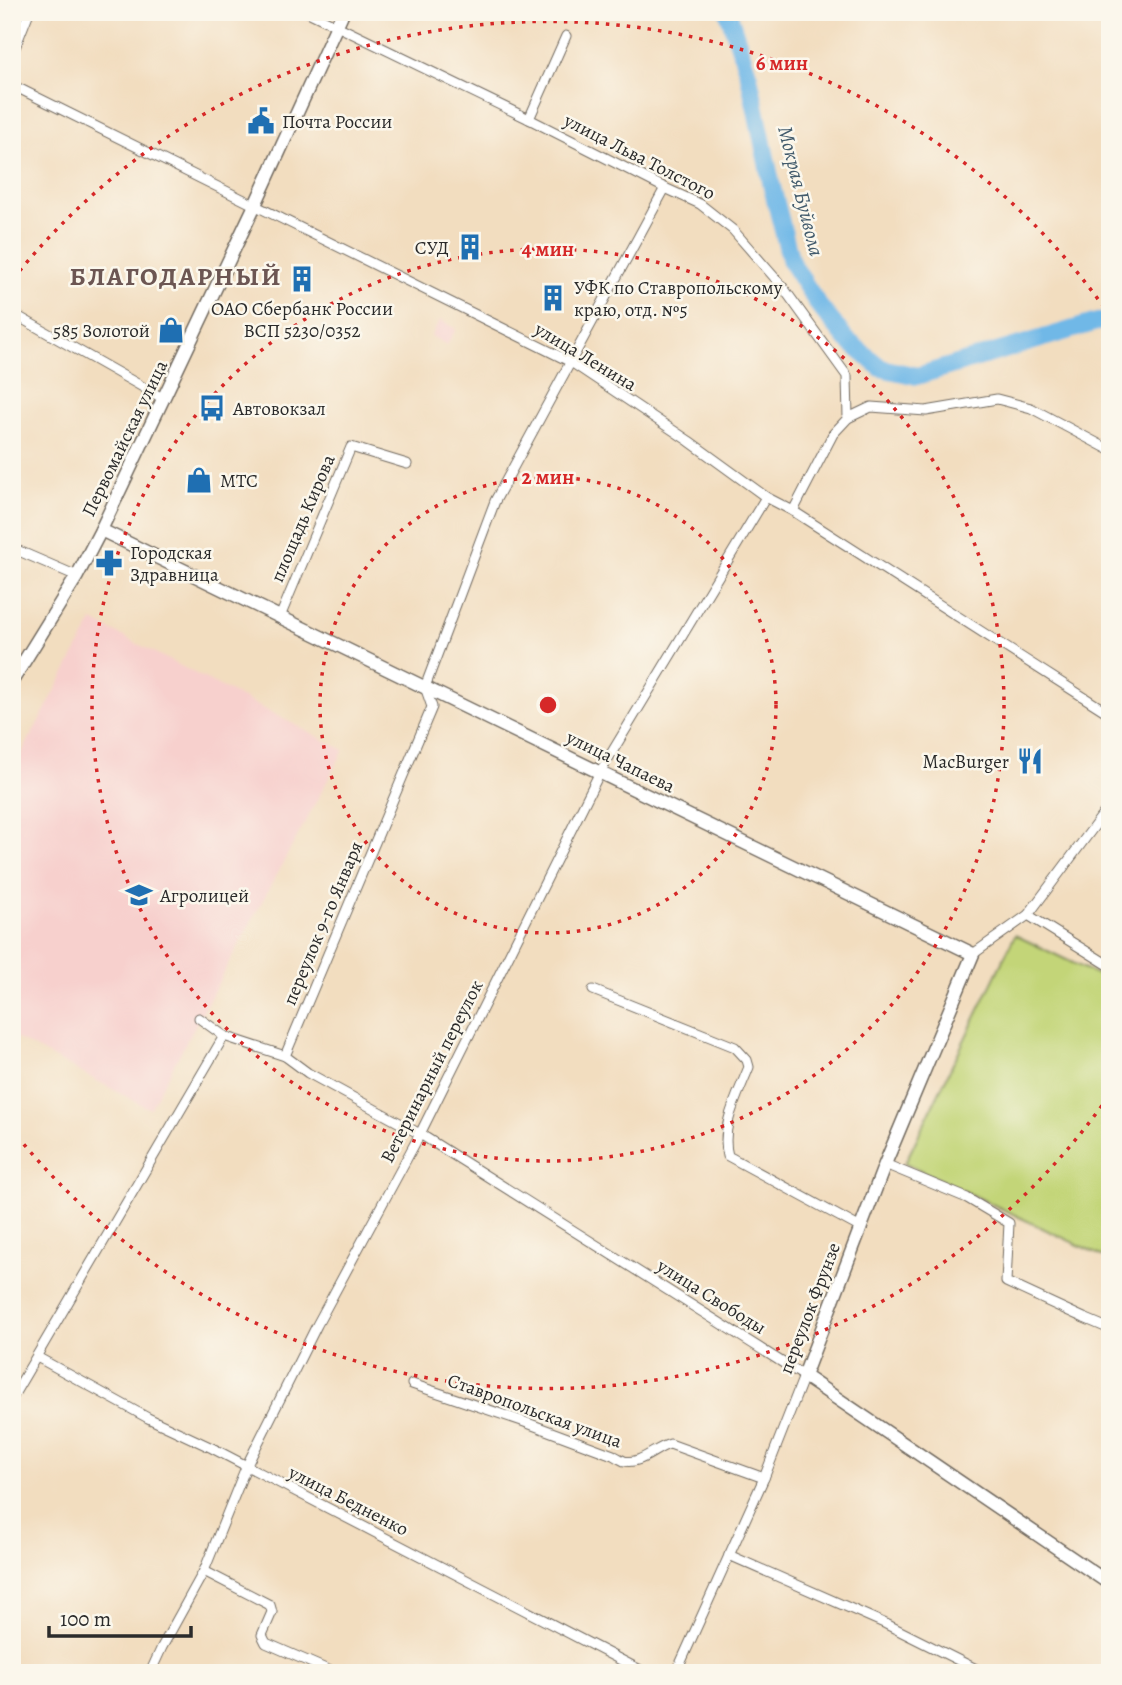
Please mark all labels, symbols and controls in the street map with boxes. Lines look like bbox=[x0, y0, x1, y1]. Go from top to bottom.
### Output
text: 6 мин bbox=[756, 49, 808, 77]
public building icon: Почта России bbox=[246, 106, 276, 136]
street label: улица Льва Толстого bbox=[559, 107, 720, 206]
place label: Почта России bbox=[282, 109, 392, 135]
water label: Мокрая Буйвола bbox=[771, 123, 831, 259]
building icon: СУД bbox=[455, 232, 485, 262]
place label: СУД bbox=[415, 235, 449, 261]
text: 4 мин bbox=[522, 235, 574, 263]
district label: БЛАГОДАРНЫЙ bbox=[70, 259, 282, 294]
building icon: ОАО Сбербанк России ВСП 5230/0352 bbox=[287, 264, 317, 294]
place label: УФК по Ставропольскому краю, отд. №5 bbox=[574, 275, 783, 323]
building icon: УФК по Ставропольскому краю, отд. №5 bbox=[538, 283, 568, 313]
place label: ОАО Сбербанк России ВСП 5230/0352 bbox=[211, 296, 393, 344]
shop icon: 585 Золотой bbox=[156, 315, 186, 345]
street label: улица Ленина bbox=[529, 316, 642, 398]
place label: 585 Золотой bbox=[53, 318, 150, 344]
street label: Первомайская улица bbox=[76, 356, 174, 521]
bus stop icon: Автовокзал bbox=[197, 393, 227, 423]
place label: Автовокзал bbox=[232, 396, 326, 422]
street label: площадь Кирова bbox=[264, 450, 342, 586]
text: 2 мин bbox=[522, 463, 574, 491]
shop icon: МТС bbox=[184, 465, 214, 495]
place label: МТС bbox=[220, 468, 258, 494]
place label: Городская Здравница bbox=[130, 540, 219, 588]
pharmacy icon: Городская Здравница bbox=[94, 548, 124, 578]
centre of rings bbox=[536, 693, 560, 717]
street label: улица Чапаева bbox=[561, 724, 680, 800]
restaurant icon: MacBurger bbox=[1015, 746, 1045, 776]
place label: MacBurger bbox=[923, 749, 1009, 775]
street label: переулок 9-го Января bbox=[277, 837, 369, 1009]
school or university icon: Агролицей bbox=[124, 880, 154, 910]
place label: Агролицей bbox=[159, 883, 249, 909]
street label: Ветеринарный переулок bbox=[374, 975, 489, 1167]
street label: переулок Фрунзе bbox=[773, 1239, 847, 1378]
street label: улица Свободы bbox=[651, 1252, 771, 1341]
street label: Ставропольская улица bbox=[444, 1367, 626, 1455]
street label: улица Бедненко bbox=[283, 1459, 413, 1542]
scale bar bbox=[49, 1594, 191, 1638]
text: 100 m bbox=[60, 1605, 111, 1633]

